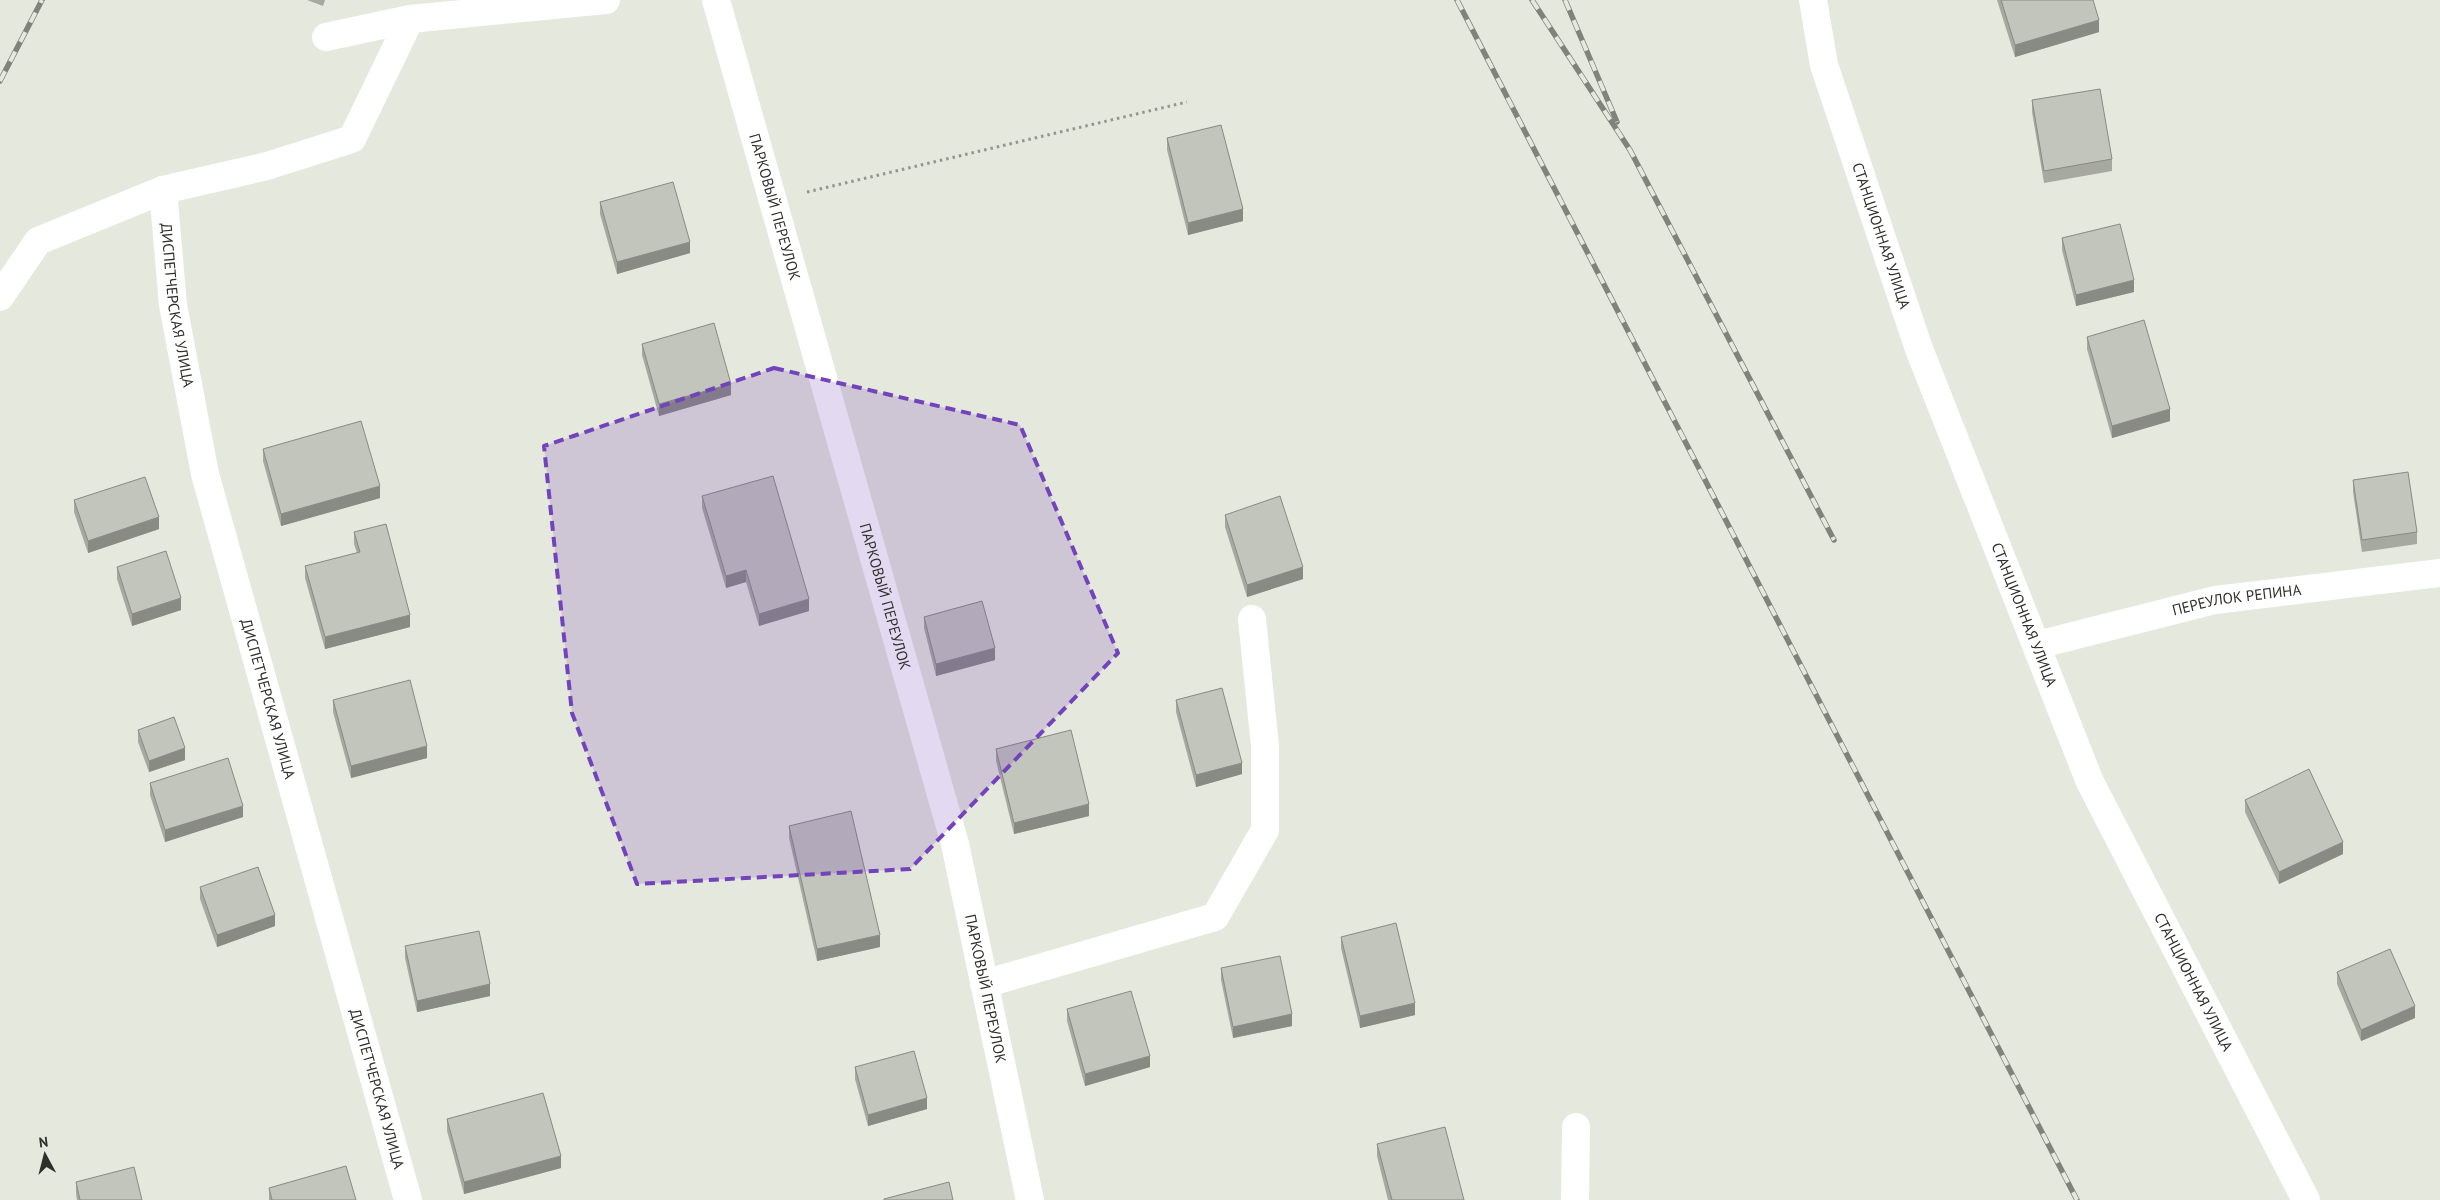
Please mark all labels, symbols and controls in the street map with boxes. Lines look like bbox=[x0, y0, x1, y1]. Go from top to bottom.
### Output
street label: ПАРКОВЫЙ ПЕРЕУЛОК bbox=[745, 131, 805, 282]
street label: СТАНЦИОННАЯ УЛИЦА bbox=[1848, 160, 1915, 311]
street label: ДИСПЕТЧЕРСКАЯ УЛИЦА bbox=[157, 222, 198, 389]
street label: ПАРКОВЫЙ ПЕРЕУЛОК bbox=[856, 521, 915, 672]
street label: СТАНЦИОННАЯ УЛИЦА bbox=[1987, 540, 2061, 689]
street label: ПЕРЕУЛОК РЕПИНА bbox=[2170, 580, 2302, 619]
street label: ДИСПЕТЧЕРСКАЯ УЛИЦА bbox=[237, 617, 300, 781]
street label: СТАНЦИОННАЯ УЛИЦА bbox=[2150, 909, 2237, 1054]
street label: ПАРКОВЫЙ ПЕРЕУЛОК bbox=[961, 912, 1011, 1065]
street label: ДИСПЕТЧЕРСКАЯ УЛИЦА bbox=[346, 1007, 409, 1171]
north arrow bbox=[20, 1130, 70, 1180]
text: N bbox=[38, 1133, 49, 1152]

